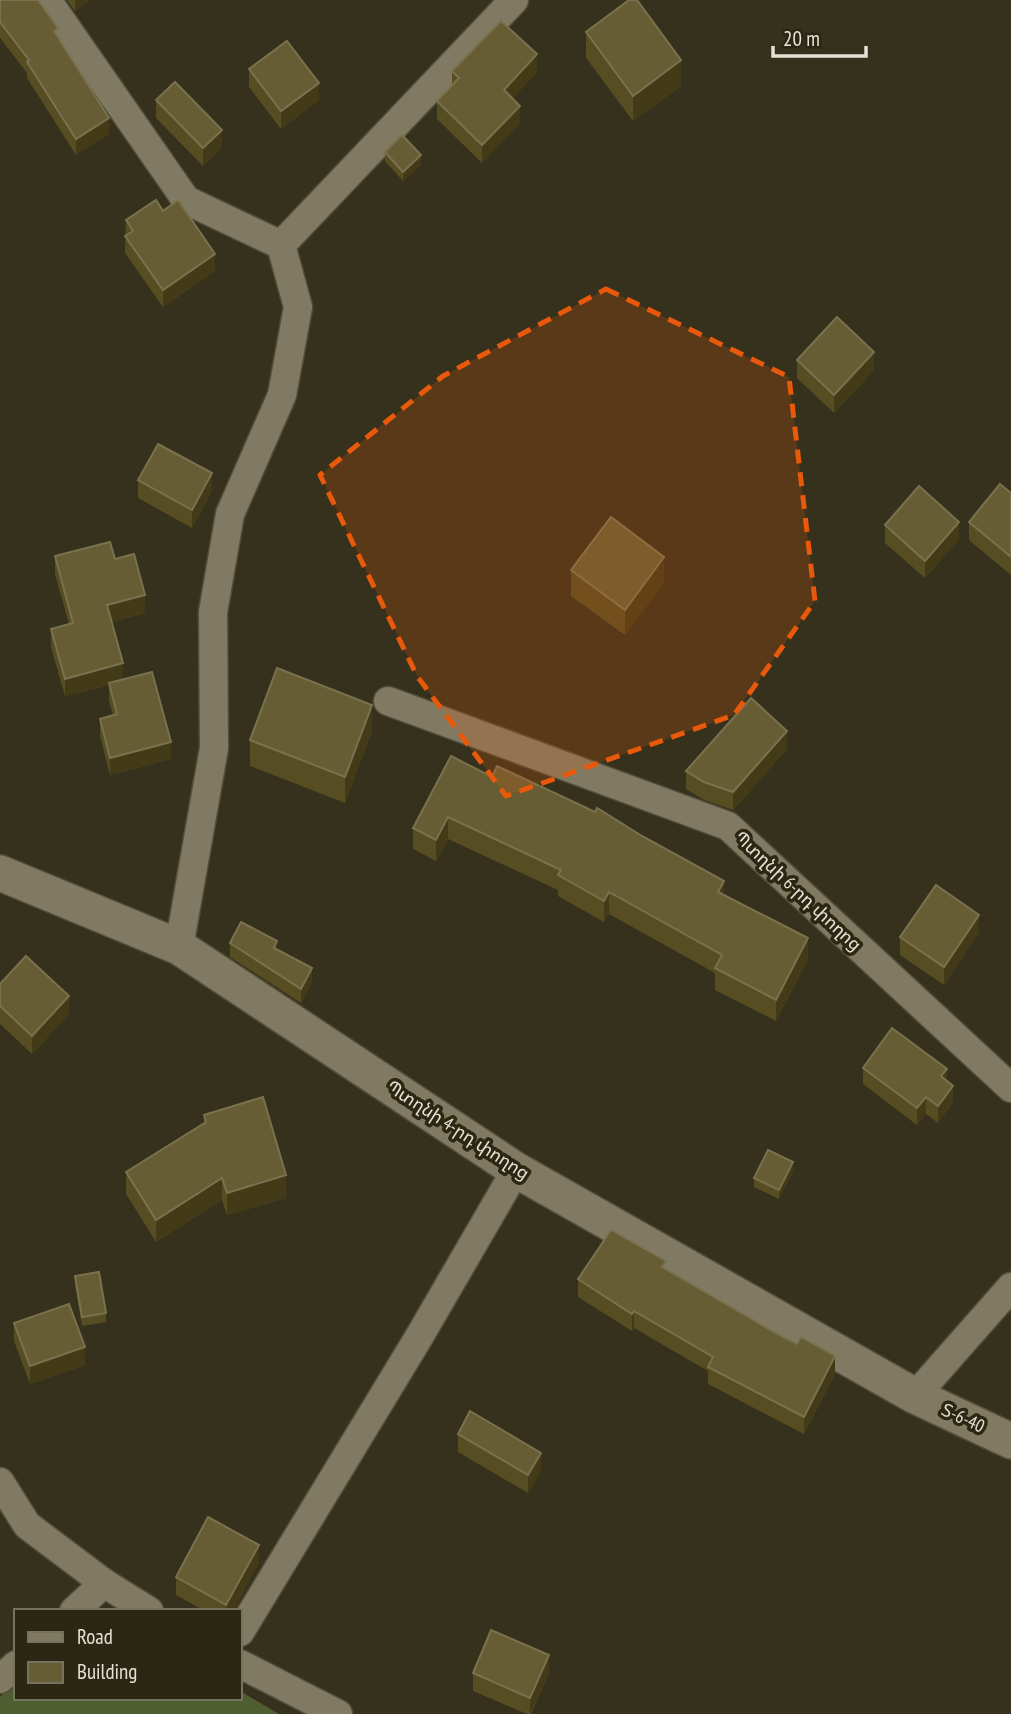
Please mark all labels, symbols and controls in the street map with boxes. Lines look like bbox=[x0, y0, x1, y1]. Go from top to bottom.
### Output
scale bar bbox=[773, 14, 866, 58]
text: 20 m bbox=[783, 25, 820, 52]
street label: Պտղնի 6-րդ փողոց bbox=[730, 826, 867, 956]
street label: Պտղնի 4-րդ փողոց bbox=[382, 1075, 534, 1184]
street label: Տ-6-40 bbox=[938, 1398, 988, 1437]
legend bbox=[14, 1609, 242, 1700]
text: Road bbox=[77, 1623, 113, 1650]
text: Building bbox=[77, 1658, 137, 1685]

